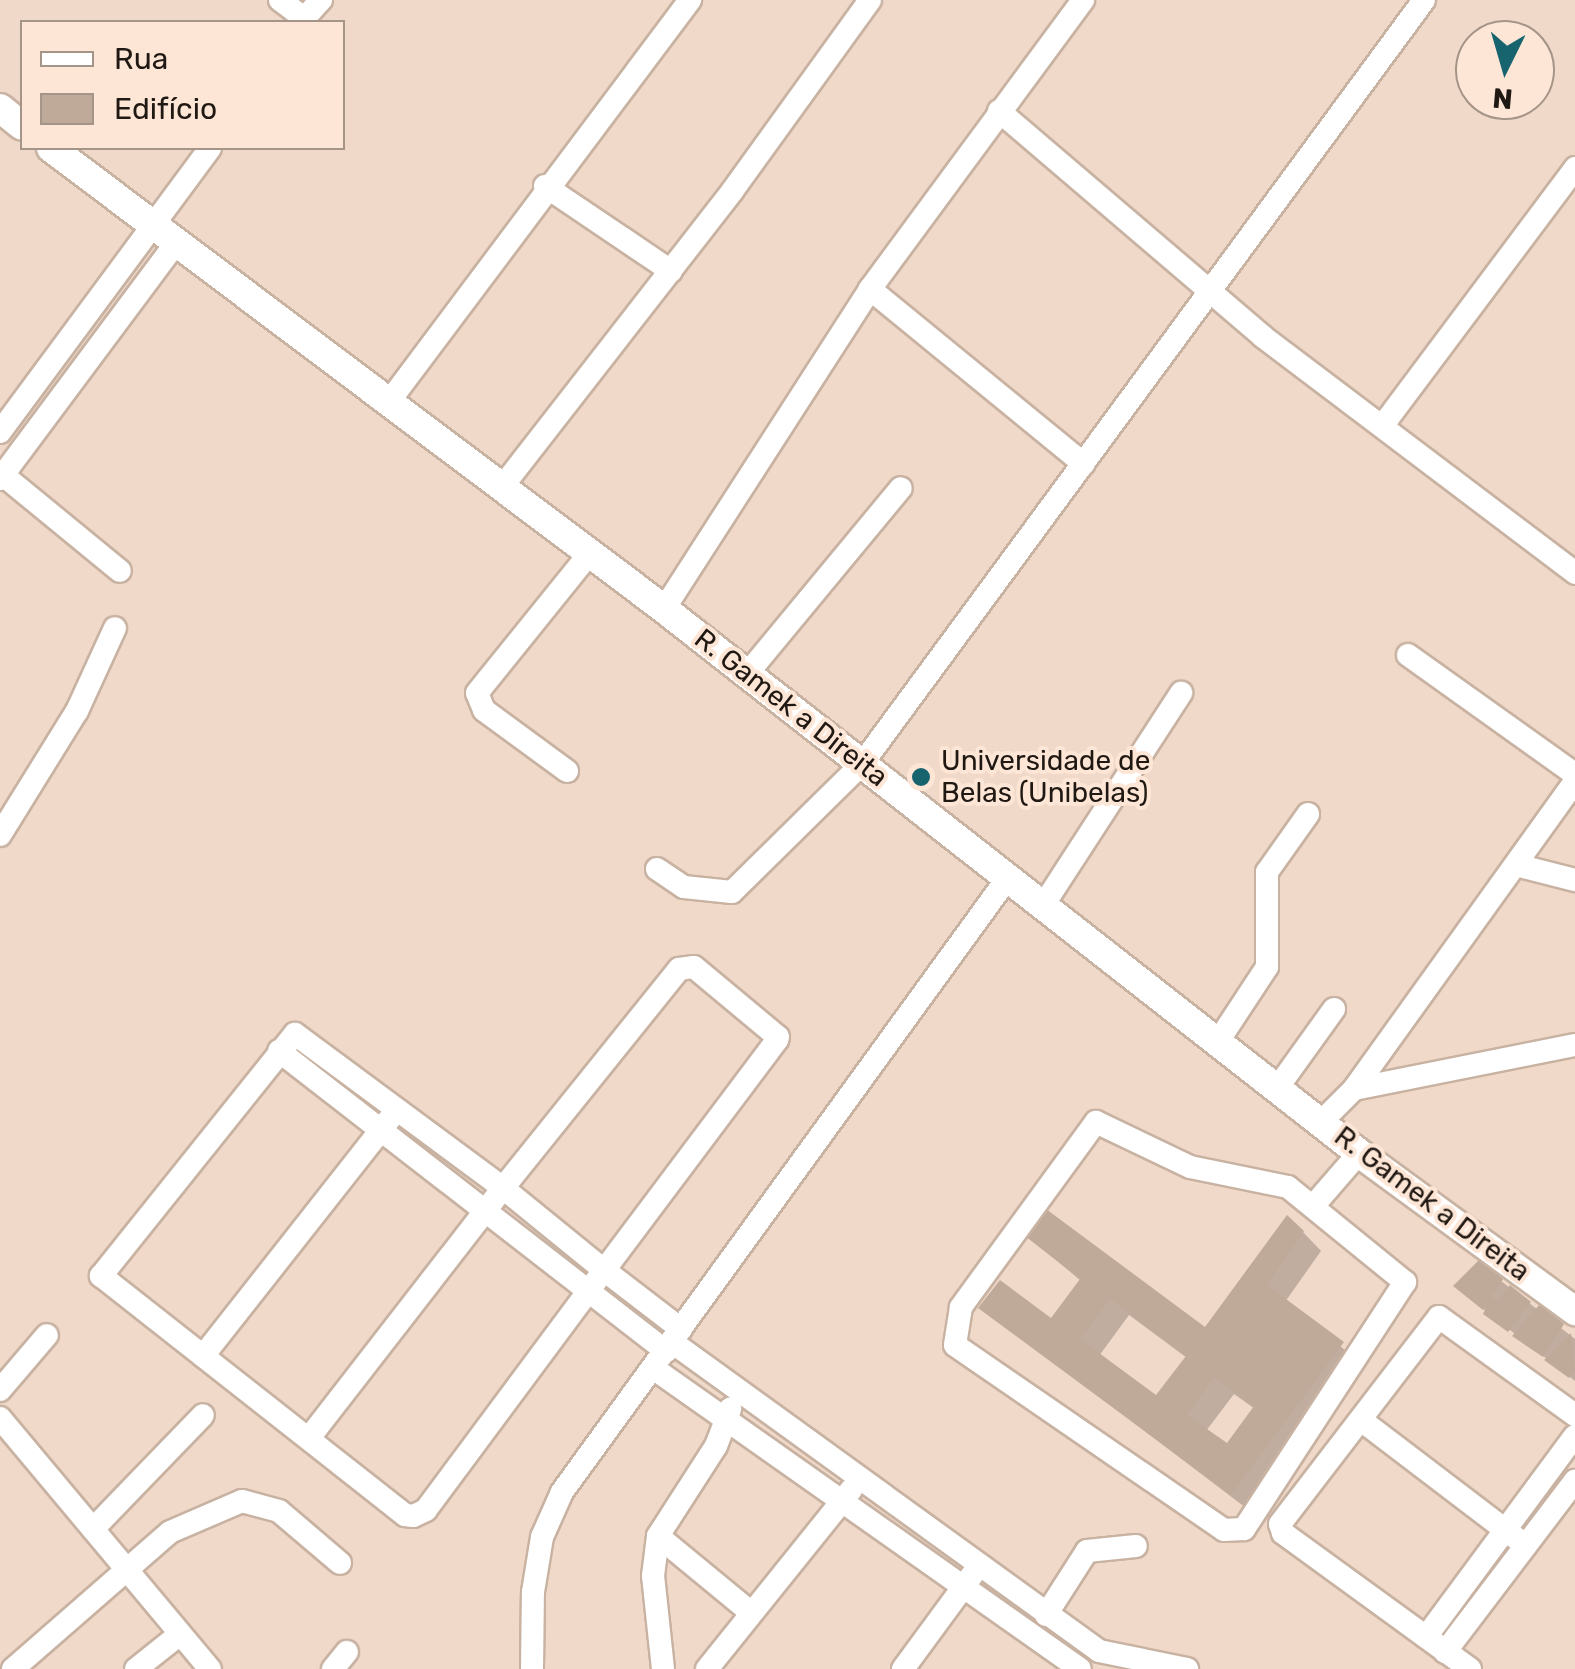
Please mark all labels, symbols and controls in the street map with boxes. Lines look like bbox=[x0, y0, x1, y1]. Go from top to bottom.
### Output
legend bbox=[20, 20, 345, 150]
north arrow bbox=[1455, 20, 1555, 120]
text: Rua bbox=[114, 41, 168, 77]
text: N bbox=[1491, 81, 1514, 116]
text: Edifício bbox=[114, 91, 217, 127]
street label: R. Gamek a Direita bbox=[688, 622, 894, 794]
place label: Universidade de Belas (Unibelas) bbox=[941, 744, 1150, 810]
marker: Universidade de Belas (Unibelas) bbox=[910, 766, 932, 788]
street label: R. Gamek a Direita bbox=[1328, 1119, 1536, 1289]

